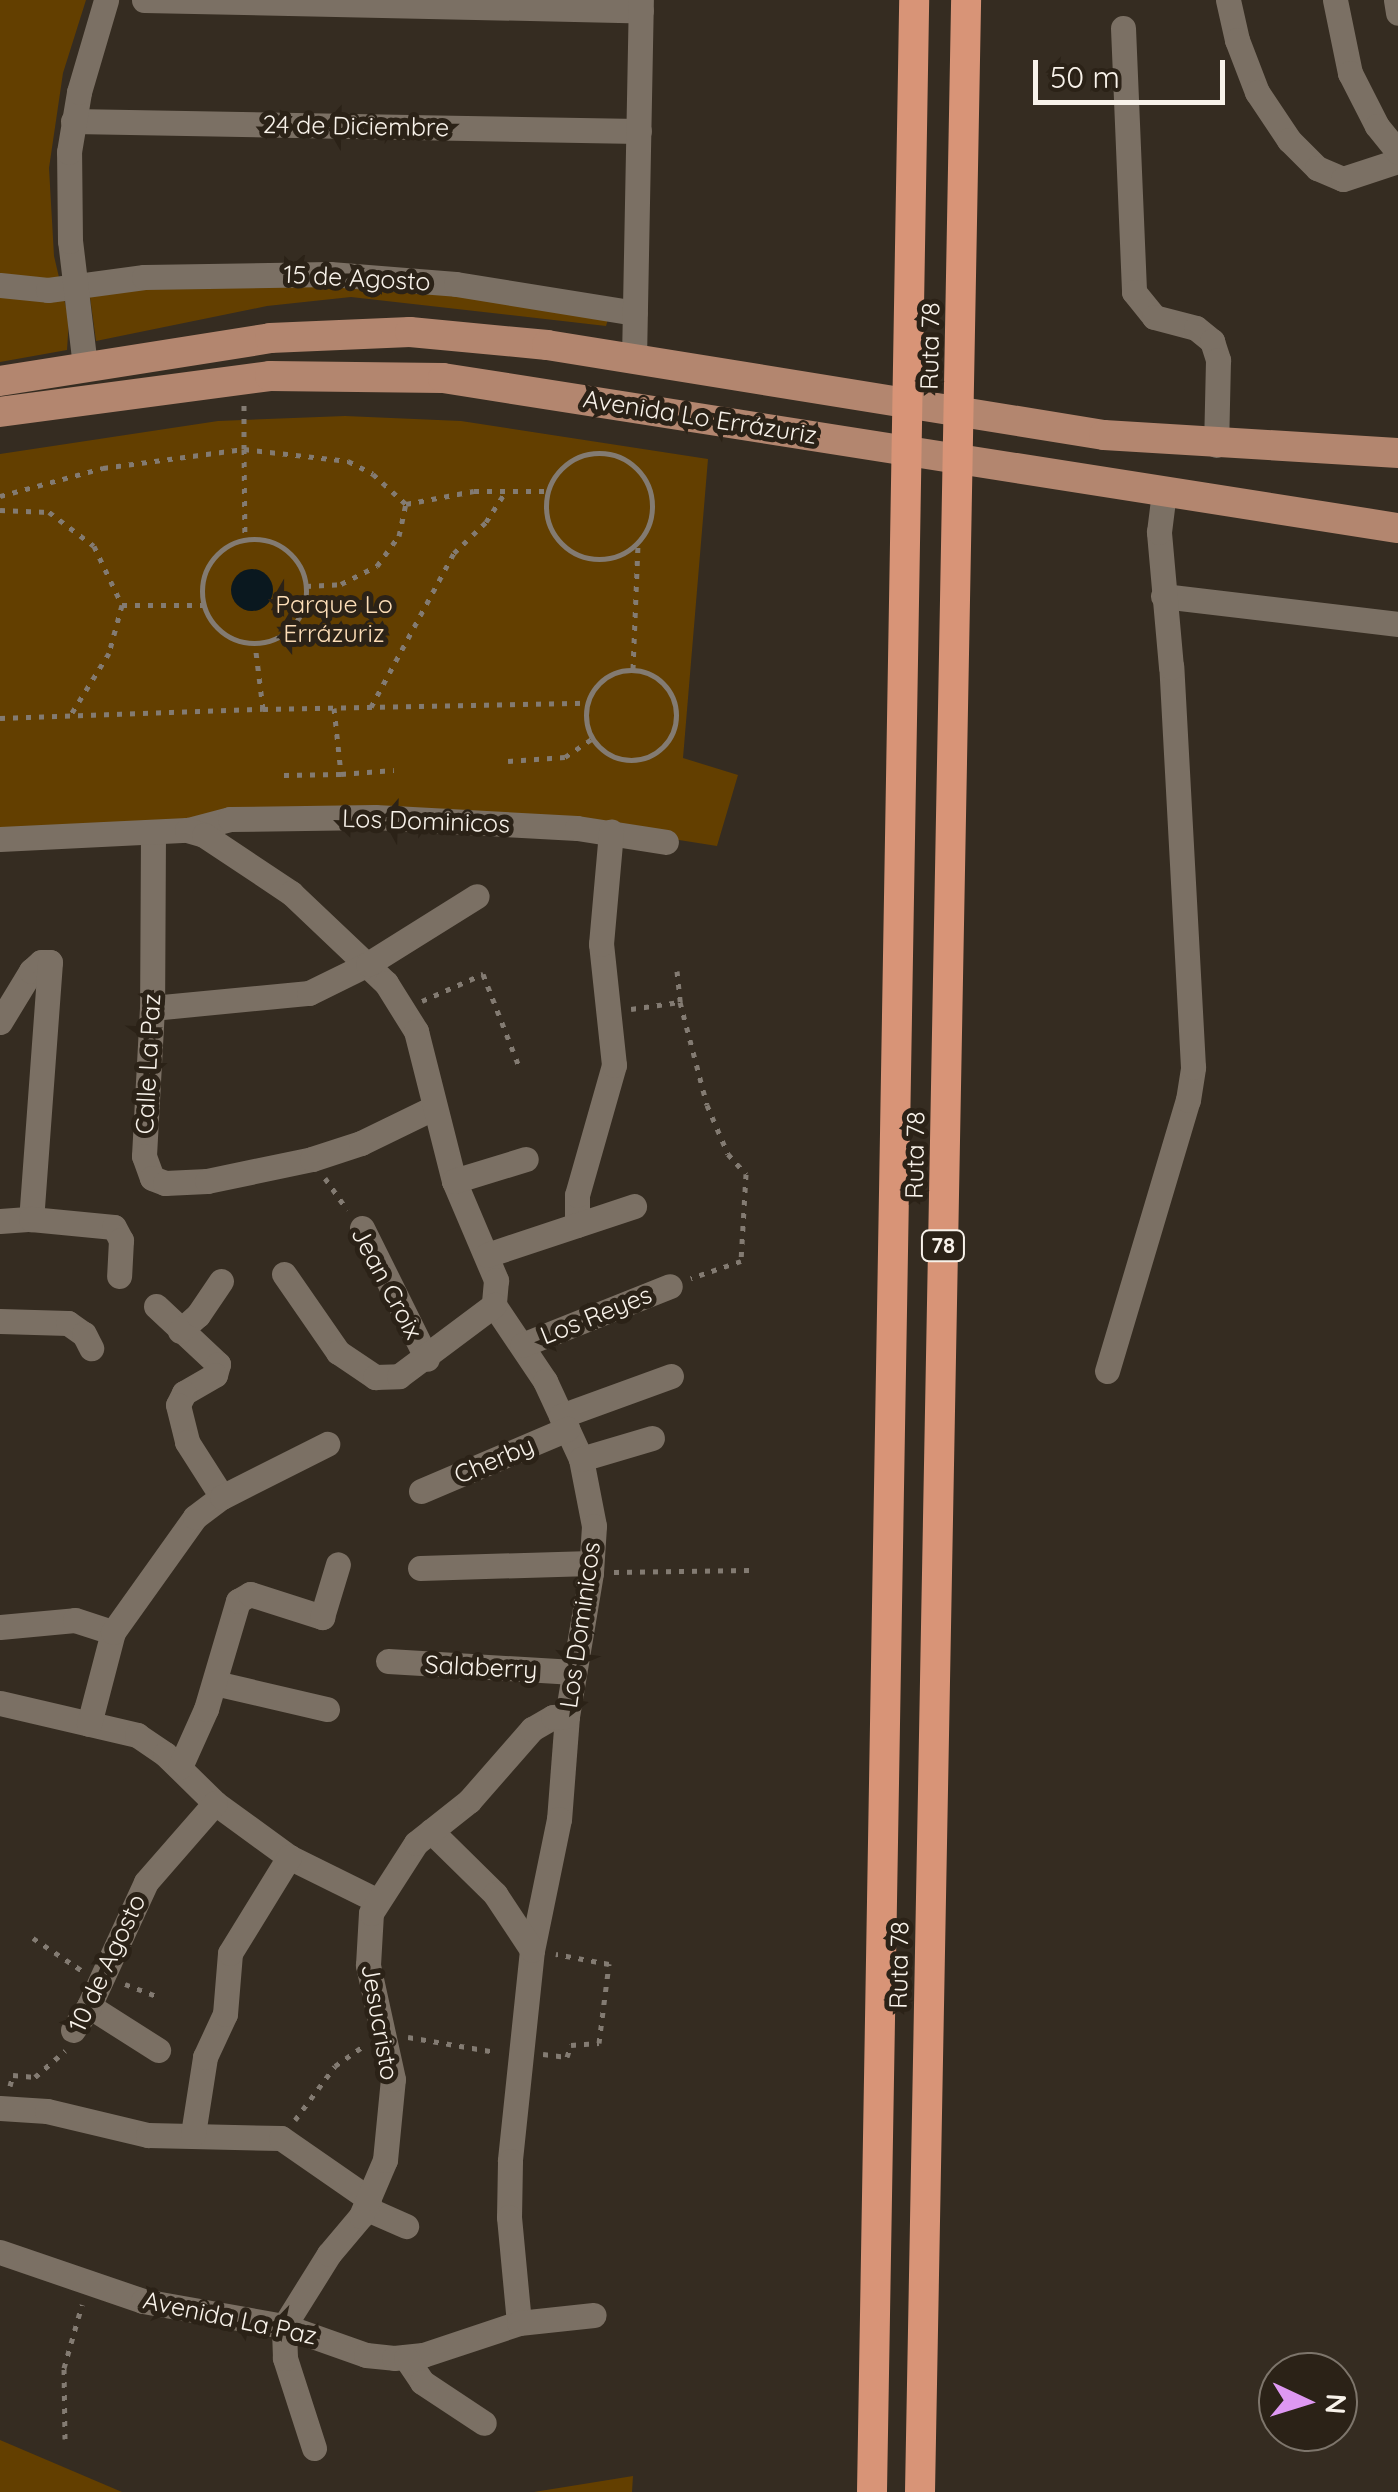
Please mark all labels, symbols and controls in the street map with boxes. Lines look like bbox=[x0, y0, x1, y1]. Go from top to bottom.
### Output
scale bar bbox=[1038, 40, 1230, 102]
text: 50 m bbox=[1050, 58, 1120, 96]
street label: 24 de Diciembre bbox=[263, 109, 449, 143]
street label: 15 de Agosto bbox=[283, 259, 431, 297]
street label: Ruta 78 bbox=[914, 302, 946, 390]
street label: Avenida Lo Errázuriz bbox=[581, 384, 819, 450]
park label: Parque Lo Errázuriz bbox=[275, 590, 393, 649]
street label: Los Dominicos bbox=[342, 803, 510, 839]
street label: Calle La Paz bbox=[129, 993, 167, 1135]
street label: Ruta 78 bbox=[899, 1111, 931, 1199]
street label: Jean Croix bbox=[345, 1222, 429, 1344]
road number: 78 bbox=[920, 1229, 966, 1263]
street label: Los Reyes bbox=[536, 1279, 656, 1351]
street label: Cherby bbox=[450, 1430, 538, 1490]
street label: Los Dominicos bbox=[553, 1540, 607, 1710]
street label: Salaberry bbox=[424, 1649, 538, 1685]
street label: 10 de Agosto bbox=[62, 1889, 152, 2037]
street label: Ruta 78 bbox=[883, 1921, 915, 2009]
street label: Jesucristo bbox=[355, 1962, 405, 2082]
street label: Avenida La Paz bbox=[140, 2285, 320, 2351]
north arrow bbox=[1258, 2352, 1358, 2452]
text: N bbox=[1318, 2392, 1355, 2415]

